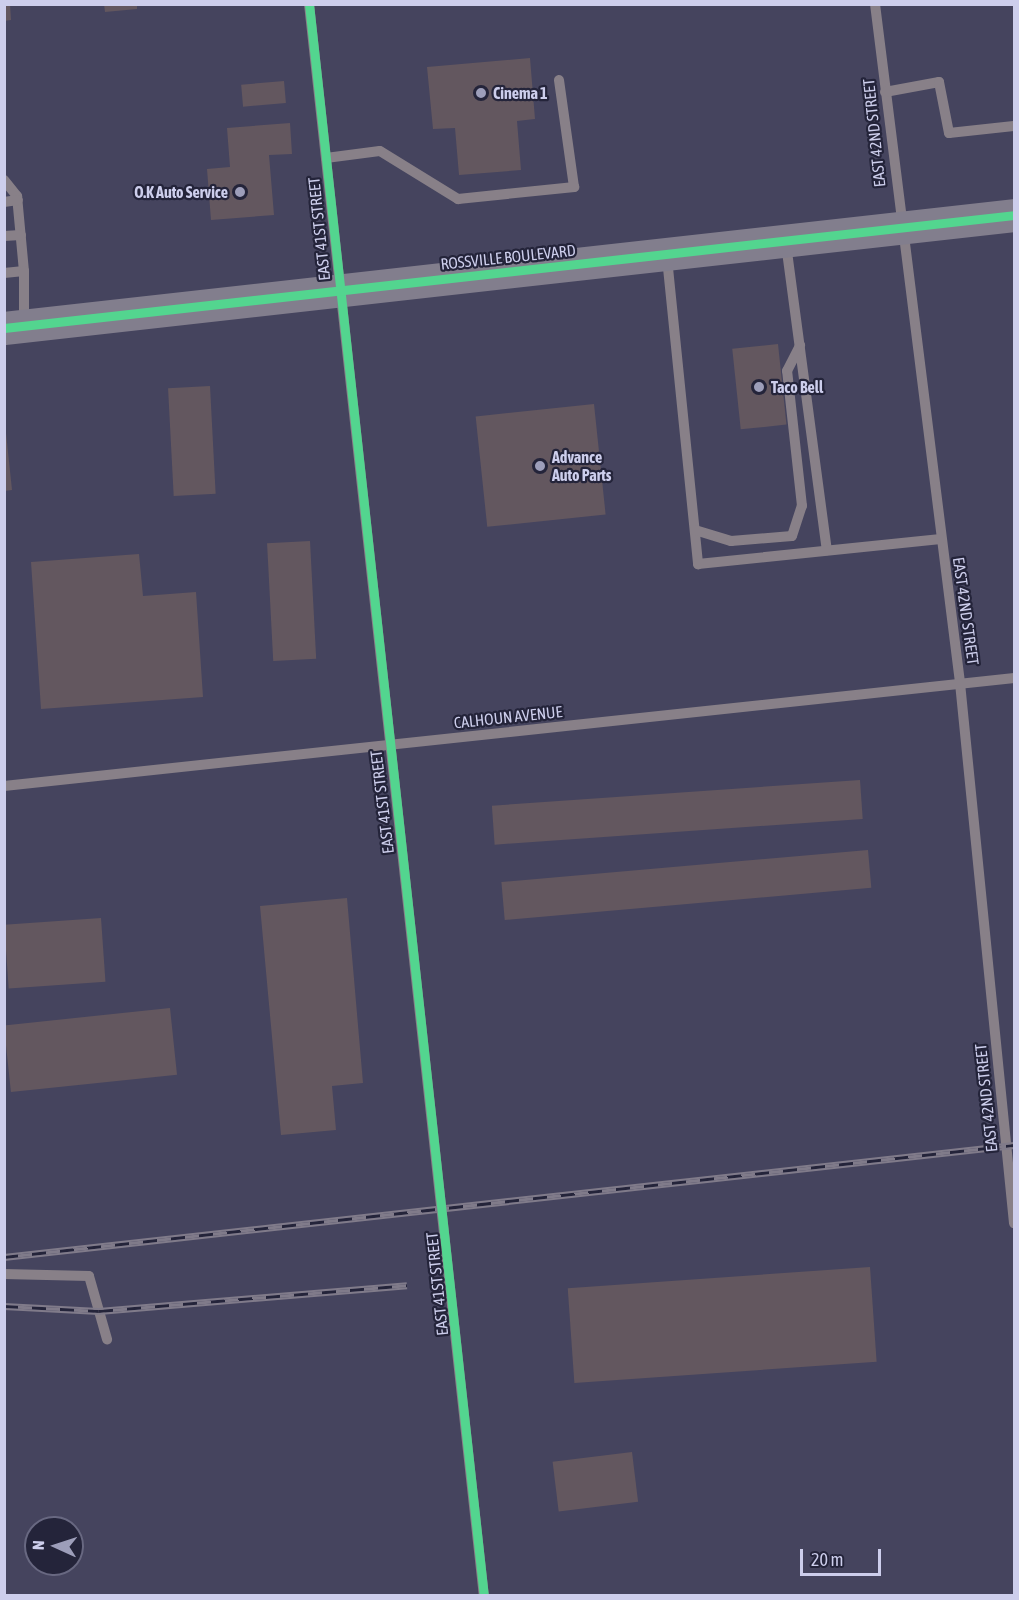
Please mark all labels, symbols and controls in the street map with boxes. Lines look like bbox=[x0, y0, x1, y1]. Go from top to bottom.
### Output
street label: EAST 42ND STREET bbox=[859, 78, 889, 188]
place label: Cinema 1 bbox=[493, 83, 548, 103]
marker: Cinema 1 bbox=[474, 86, 488, 100]
street label: EAST 41ST STREET bbox=[304, 176, 334, 282]
place label: O.K Auto Service bbox=[134, 182, 228, 202]
marker: O.K Auto Service bbox=[233, 185, 247, 199]
street label: ROSSVILLE BOULEVARD bbox=[440, 240, 576, 274]
place label: Taco Bell bbox=[771, 377, 823, 397]
marker: Taco Bell bbox=[752, 380, 766, 394]
place label: Advance Auto Parts bbox=[552, 447, 612, 485]
marker: Advance Auto Parts bbox=[533, 459, 547, 473]
street label: EAST 42ND STREET bbox=[949, 556, 983, 666]
street label: CALHOUN AVENUE bbox=[453, 702, 563, 732]
street label: EAST 41ST STREET bbox=[366, 749, 398, 855]
street label: EAST 42ND STREET bbox=[971, 1043, 1001, 1153]
street label: EAST 41ST STREET bbox=[422, 1231, 452, 1337]
north arrow bbox=[24, 1516, 84, 1576]
scale bar bbox=[803, 1537, 884, 1575]
text: N bbox=[29, 1540, 47, 1550]
text: 20 m bbox=[811, 1549, 843, 1570]

